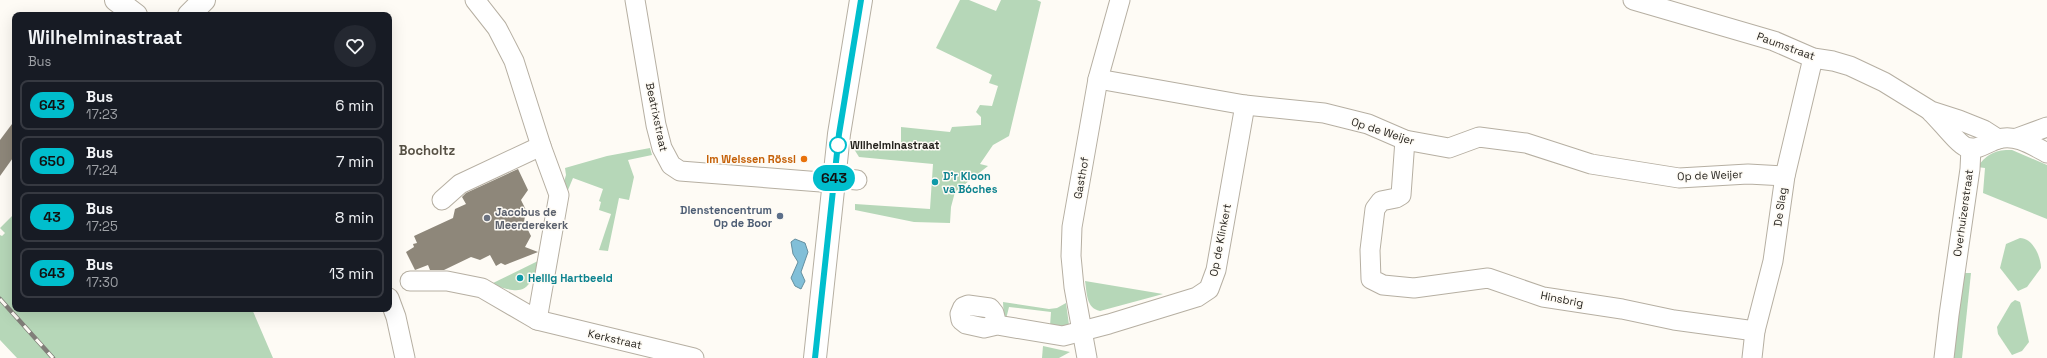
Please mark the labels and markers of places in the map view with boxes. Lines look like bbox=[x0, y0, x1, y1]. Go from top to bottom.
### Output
marker: Wilhelminastraat bbox=[829, 136, 847, 154]
place label: Wilhelminastraat bbox=[850, 138, 939, 152]
place label: Im Weissen Rössl bbox=[706, 152, 796, 166]
marker: Im Weissen Rössl bbox=[799, 154, 809, 164]
place label: D'r Kloon va Bóches bbox=[943, 169, 998, 196]
marker: D'r Kloon va Bóches bbox=[930, 177, 940, 187]
place label: Dienstencentrum Op de Boor bbox=[680, 203, 773, 230]
place label: Jacobus de Meerderekerk bbox=[495, 205, 569, 232]
marker: Dienstencentrum Op de Boor bbox=[775, 211, 785, 221]
marker: Jacobus de Meerderekerk bbox=[482, 213, 492, 223]
place label: Heilig Hartbeeld bbox=[528, 271, 613, 285]
marker: Heilig Hartbeeld bbox=[515, 273, 525, 283]

